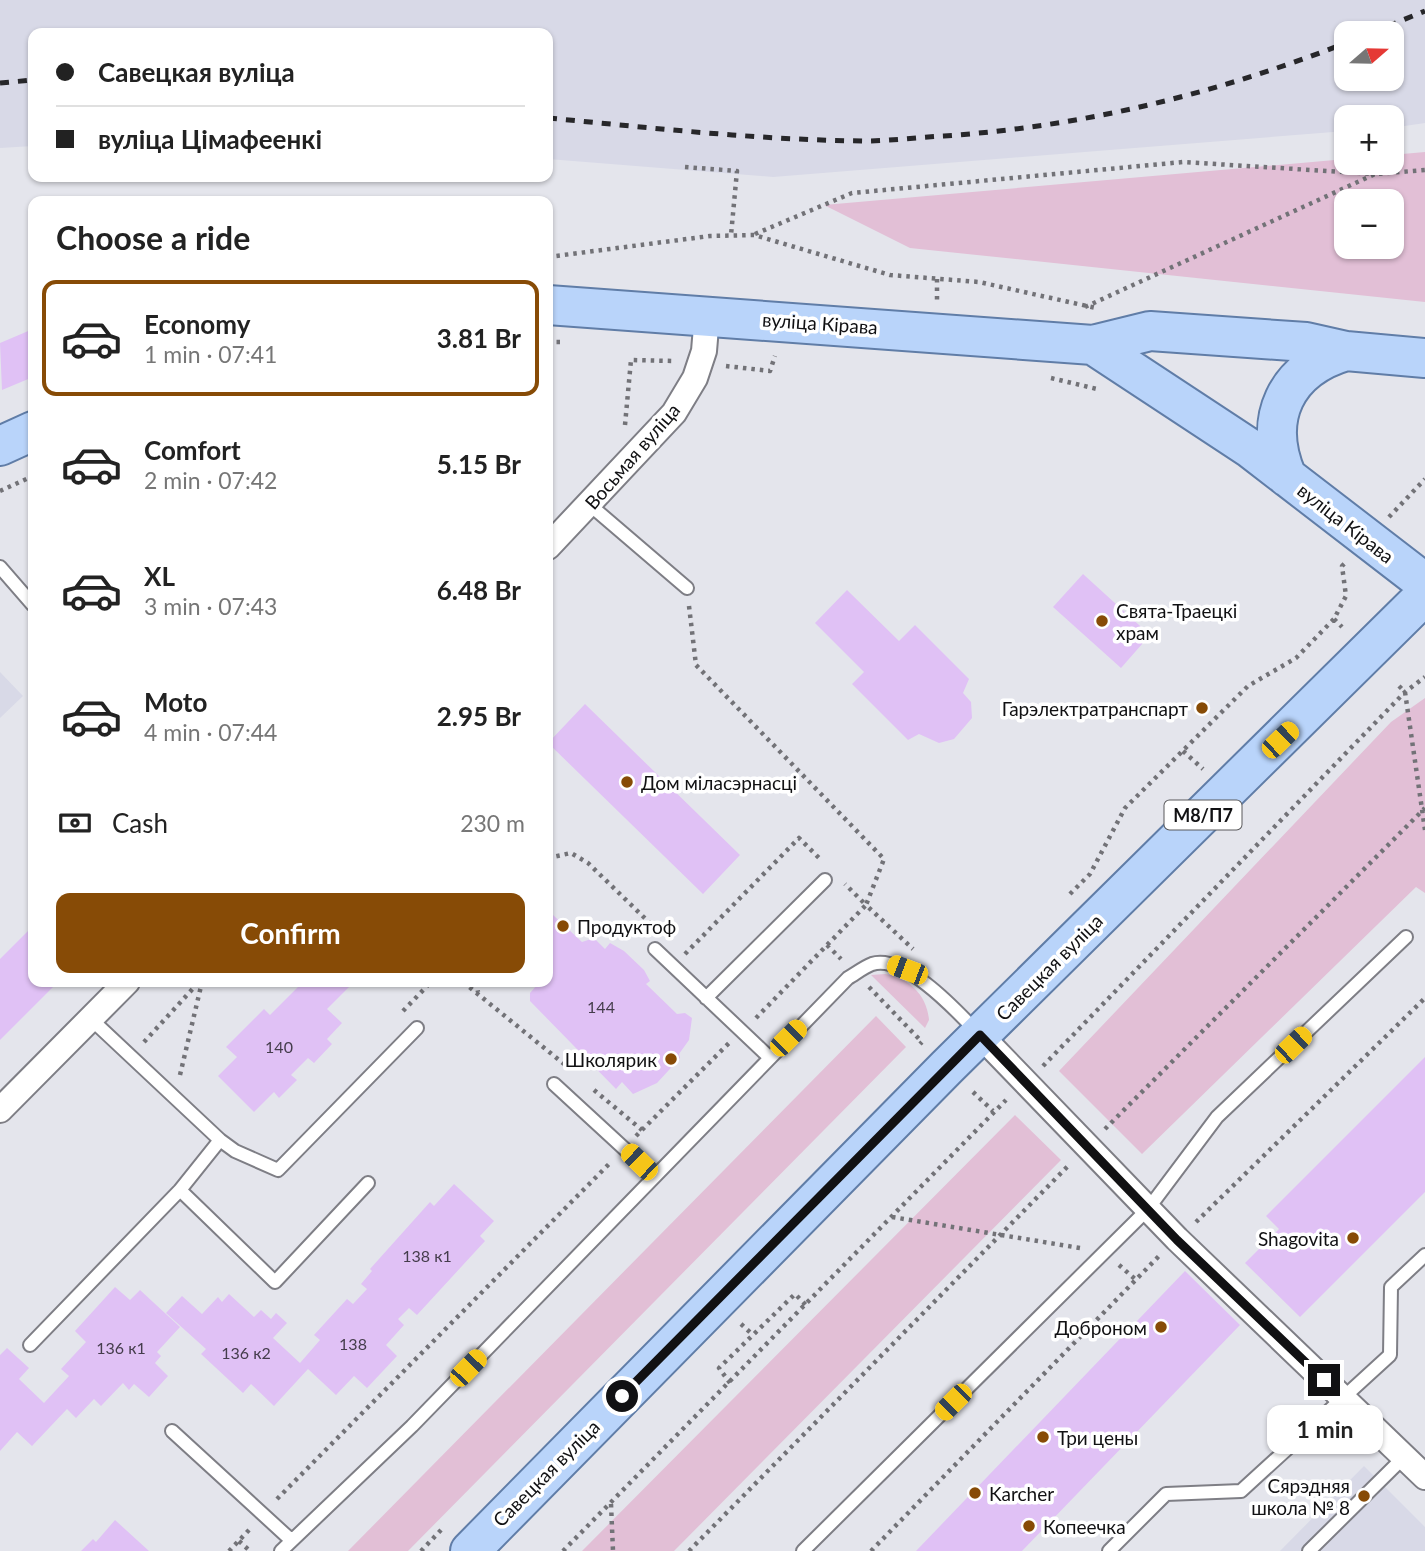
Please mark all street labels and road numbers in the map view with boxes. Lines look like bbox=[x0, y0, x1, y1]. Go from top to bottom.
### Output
street label: вуліца Кірава bbox=[761, 307, 879, 339]
street label: Восьмая вуліца bbox=[580, 398, 684, 514]
street label: вуліца Кірава bbox=[1293, 478, 1399, 568]
road number: М8/П7 bbox=[1164, 800, 1242, 830]
street label: Савецкая вуліца bbox=[991, 909, 1107, 1025]
street label: Савецкая вуліца bbox=[488, 1415, 604, 1531]

